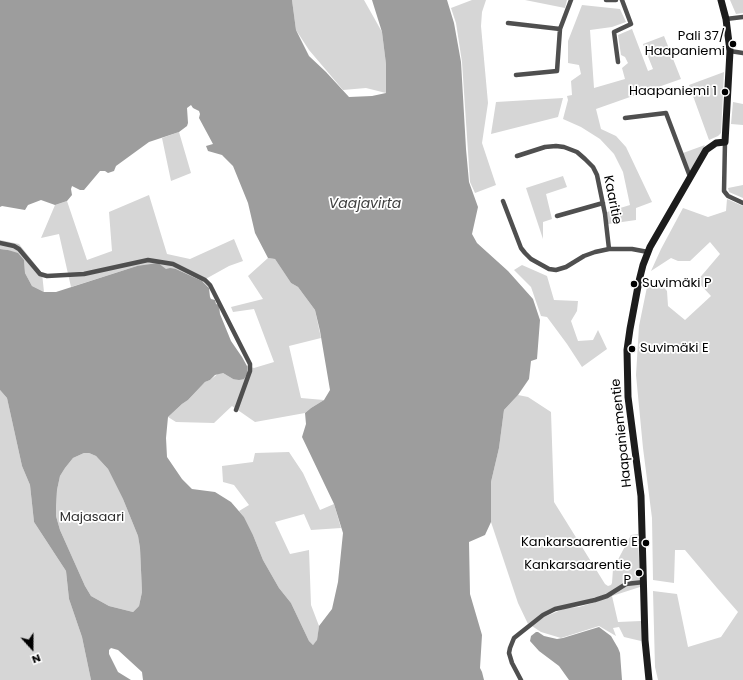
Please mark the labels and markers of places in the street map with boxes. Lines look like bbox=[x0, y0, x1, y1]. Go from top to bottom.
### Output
place label: Pali 37/ Haapaniemi bbox=[645, 29, 725, 60]
marker: Pali 37/ Haapaniemi bbox=[728, 39, 738, 49]
place label: Haapaniemi 1 bbox=[629, 84, 717, 100]
marker: Haapaniemi 1 bbox=[720, 87, 730, 97]
place label: Suvimäki P bbox=[642, 276, 712, 292]
marker: Suvimäki P bbox=[629, 279, 639, 289]
place label: Suvimäki E bbox=[640, 341, 709, 357]
marker: Suvimäki E bbox=[627, 344, 637, 354]
place label: Kankarsaarentie E bbox=[521, 535, 638, 551]
marker: Kankarsaarentie E bbox=[641, 538, 651, 548]
place label: Kankarsaarentie P bbox=[524, 558, 631, 589]
marker: Kankarsaarentie P bbox=[634, 568, 644, 578]

